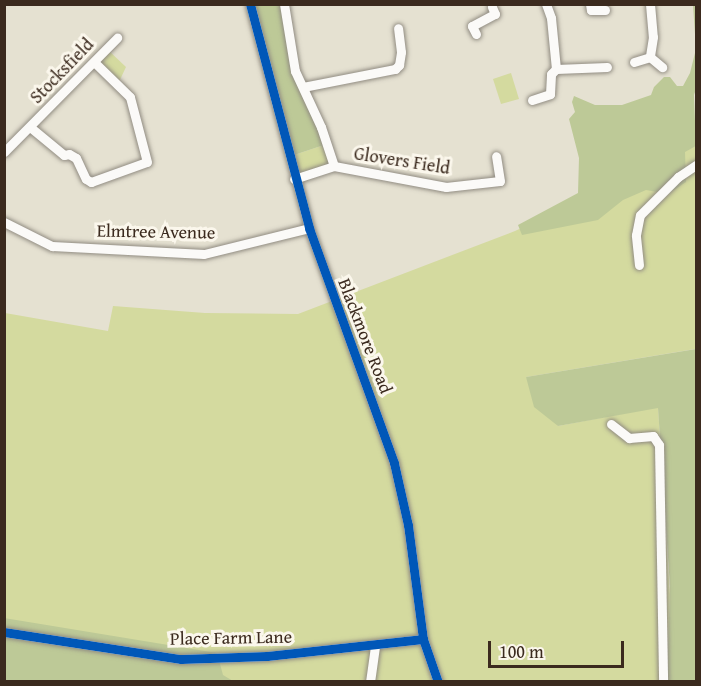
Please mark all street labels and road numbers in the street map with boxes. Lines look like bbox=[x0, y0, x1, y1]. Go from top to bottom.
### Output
street label: Stocksfield bbox=[26, 34, 98, 108]
street label: Glovers Field bbox=[352, 143, 452, 179]
street label: Elmtree Avenue bbox=[97, 220, 215, 244]
street label: Blackmore Road bbox=[333, 275, 397, 397]
street label: Place Farm Lane bbox=[170, 626, 292, 650]

